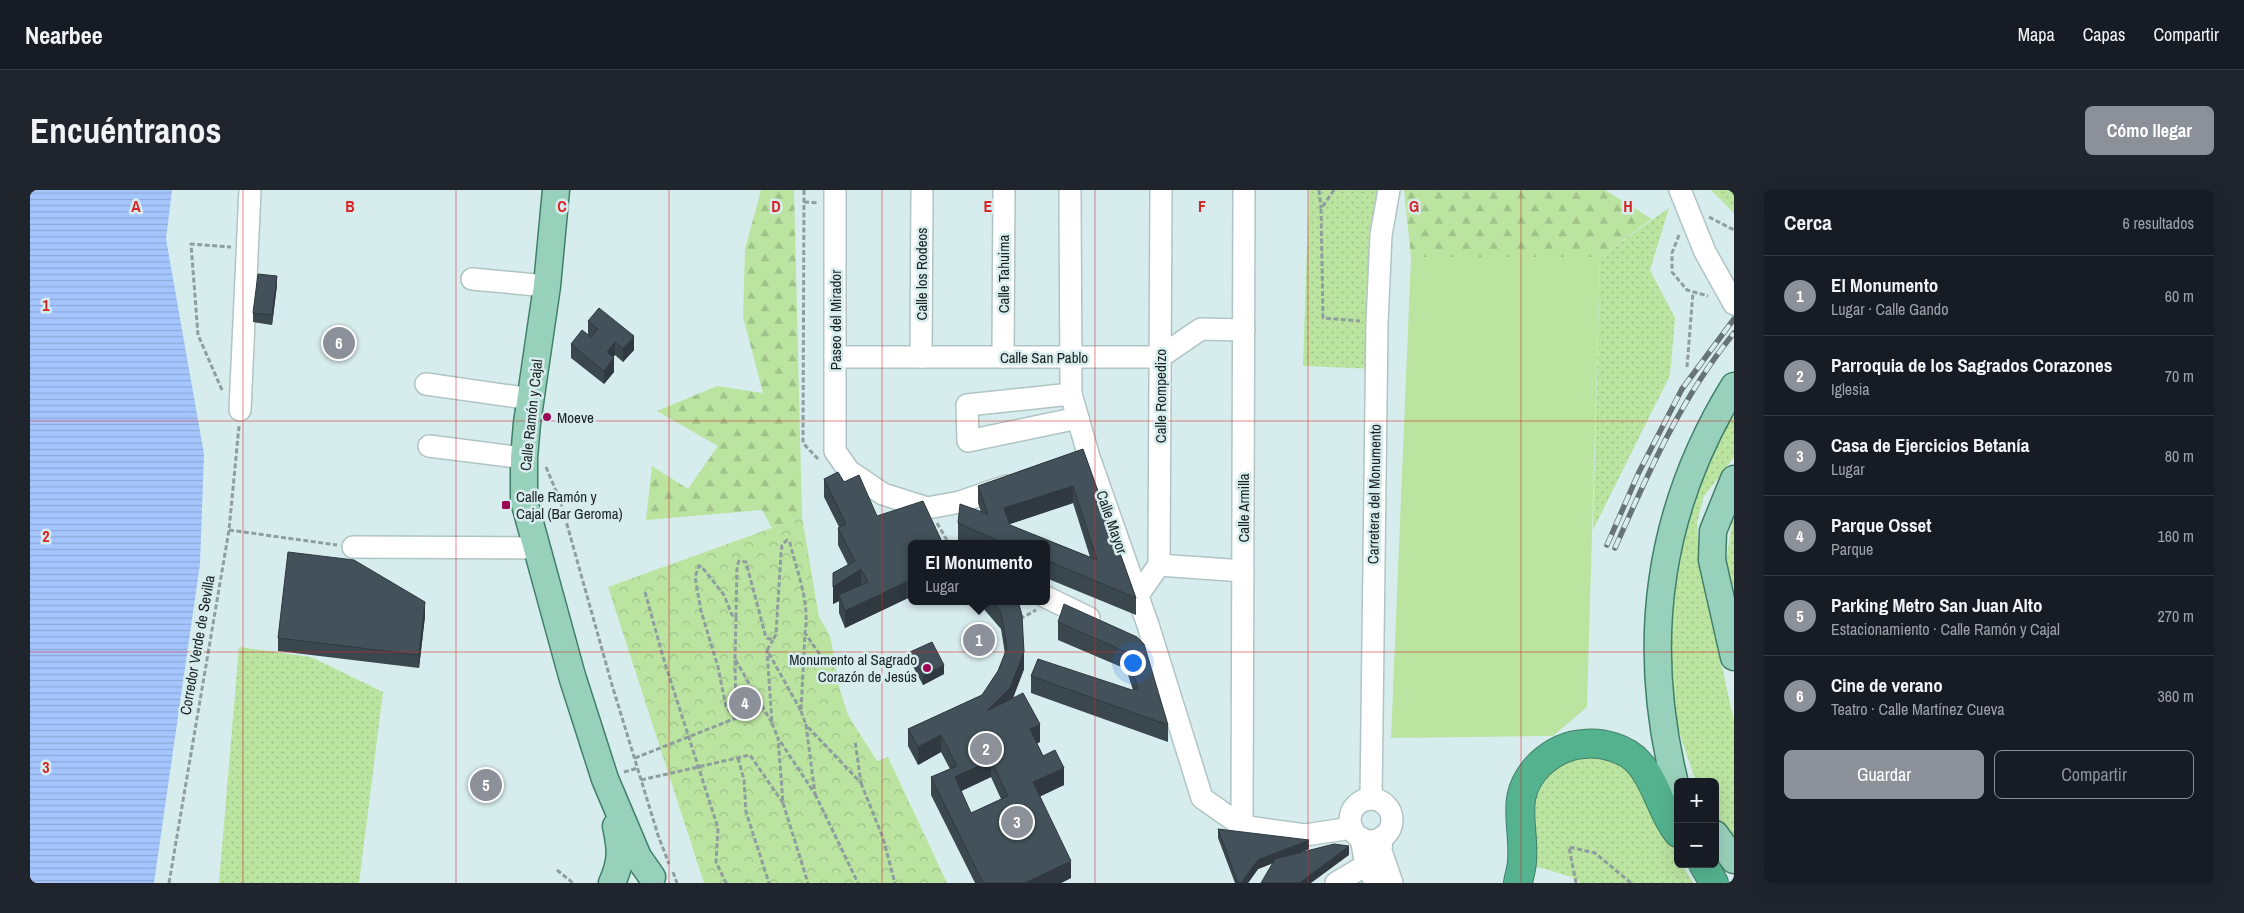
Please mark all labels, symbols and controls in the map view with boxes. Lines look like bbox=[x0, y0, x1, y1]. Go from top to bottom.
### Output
text: Nearbee bbox=[25, 19, 103, 51]
text: Mapa bbox=[2018, 22, 2055, 47]
text: Capas bbox=[2083, 22, 2125, 47]
text: Compartir bbox=[2153, 22, 2219, 47]
button: Cómo llegar bbox=[2085, 106, 2214, 155]
text: Encuéntranos bbox=[30, 107, 221, 154]
text: A bbox=[131, 195, 141, 217]
text: B bbox=[345, 195, 355, 217]
text: C bbox=[557, 195, 567, 217]
text: D bbox=[771, 195, 781, 217]
text: E bbox=[984, 195, 993, 217]
text: F bbox=[1198, 195, 1206, 217]
text: G bbox=[1409, 195, 1419, 217]
text: H bbox=[1623, 195, 1633, 217]
text: Cerca bbox=[1784, 208, 1832, 237]
text: 6 resultados bbox=[2123, 212, 2194, 234]
street label: Calle los Rodeos bbox=[911, 228, 932, 320]
street label: Calle Tahuima bbox=[993, 235, 1014, 313]
street label: Paseo del Mirador bbox=[825, 270, 846, 370]
text: El Monumento bbox=[1831, 272, 1938, 298]
text: 1 bbox=[1796, 285, 1804, 307]
text: 60 m bbox=[2165, 285, 2194, 307]
text: 1 bbox=[42, 294, 50, 316]
text: Lugar · Calle Gando bbox=[1831, 298, 1948, 320]
pin: 6 bbox=[323, 324, 355, 362]
street label: Calle San Pablo bbox=[1000, 347, 1088, 368]
street label: Calle Rompedizo bbox=[1150, 349, 1171, 443]
text: Parroquia de los Sagrados Corazones bbox=[1831, 352, 2112, 378]
street label: Calle Ramón y Cajal bbox=[515, 358, 547, 472]
text: 2 bbox=[1796, 365, 1804, 387]
text: 70 m bbox=[2165, 365, 2194, 387]
text: Iglesia bbox=[1831, 378, 1870, 400]
place label: Moeve bbox=[557, 407, 594, 428]
marker: Moeve bbox=[541, 411, 553, 423]
street label: Carretera del Monumento bbox=[1362, 424, 1386, 564]
text: Casa de Ejercicios Betanía bbox=[1831, 432, 2029, 458]
text: 3 bbox=[1796, 445, 1804, 467]
text: 80 m bbox=[2165, 445, 2194, 467]
text: Lugar bbox=[1831, 458, 1865, 480]
street label: Calle Armilla bbox=[1233, 473, 1254, 543]
place label: Calle Ramón y Cajal (Bar Geroma) bbox=[516, 486, 623, 524]
street label: Calle Mayor bbox=[1091, 488, 1133, 556]
marker: Calle Ramón y Cajal (Bar Geroma) bbox=[500, 499, 512, 511]
text: Parque Osset bbox=[1831, 512, 1931, 538]
text: 2 bbox=[42, 525, 50, 547]
text: 4 bbox=[1796, 525, 1804, 547]
text: 160 m bbox=[2158, 525, 2194, 547]
text: Parque bbox=[1831, 538, 1873, 560]
popup bbox=[908, 540, 1050, 605]
text: El Monumento bbox=[925, 549, 1033, 575]
street label: Corredor Verde de Sevilla bbox=[174, 573, 220, 717]
text: Lugar bbox=[925, 575, 959, 597]
text: Parking Metro San Juan Alto bbox=[1831, 592, 2043, 618]
text: 5 bbox=[1796, 605, 1804, 627]
text: 270 m bbox=[2158, 605, 2194, 627]
text: Estacionamiento · Calle Ramón y Cajal bbox=[1831, 618, 2060, 640]
pin: 1 bbox=[963, 621, 995, 659]
place label: Monumento al Sagrado Corazón de Jesús bbox=[789, 649, 917, 687]
your location bbox=[1120, 650, 1146, 676]
marker: Monumento al Sagrado Corazón de Jesús bbox=[921, 662, 933, 674]
text: Cine de verano bbox=[1831, 672, 1943, 698]
pin: 4 bbox=[729, 684, 761, 722]
text: 6 bbox=[1796, 685, 1804, 707]
text: 360 m bbox=[2158, 685, 2194, 707]
text: Teatro · Calle Martínez Cueva bbox=[1831, 698, 2005, 720]
pin: 2 bbox=[970, 730, 1002, 768]
button: Guardar bbox=[1784, 750, 1984, 799]
button: Compartir bbox=[1994, 750, 2194, 799]
text: 3 bbox=[42, 756, 50, 778]
pin: 5 bbox=[470, 766, 502, 804]
map controls bbox=[1674, 778, 1719, 868]
button: + bbox=[1674, 778, 1719, 823]
pin: 3 bbox=[1001, 803, 1033, 841]
button: − bbox=[1674, 823, 1719, 868]

